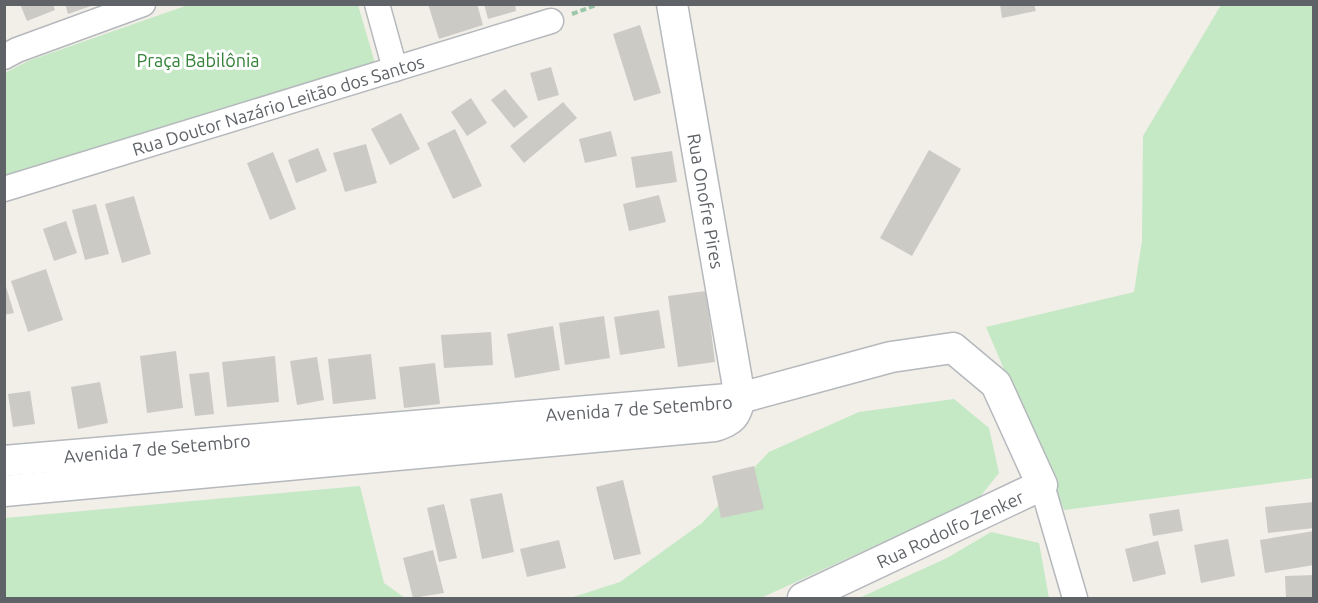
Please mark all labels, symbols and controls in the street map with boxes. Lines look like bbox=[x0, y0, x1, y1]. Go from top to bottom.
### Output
park label: Praça Babilônia bbox=[136, 50, 260, 70]
street label: Rua Doutor Nazário Leitão dos Santos bbox=[130, 51, 427, 159]
street label: Rua Onofre Pires bbox=[684, 132, 728, 270]
street label: Avenida 7 de Setembro bbox=[545, 391, 733, 425]
street label: Avenida 7 de Setembro bbox=[63, 430, 251, 466]
street label: Rua Rodolfo Zenker bbox=[873, 486, 1027, 572]

